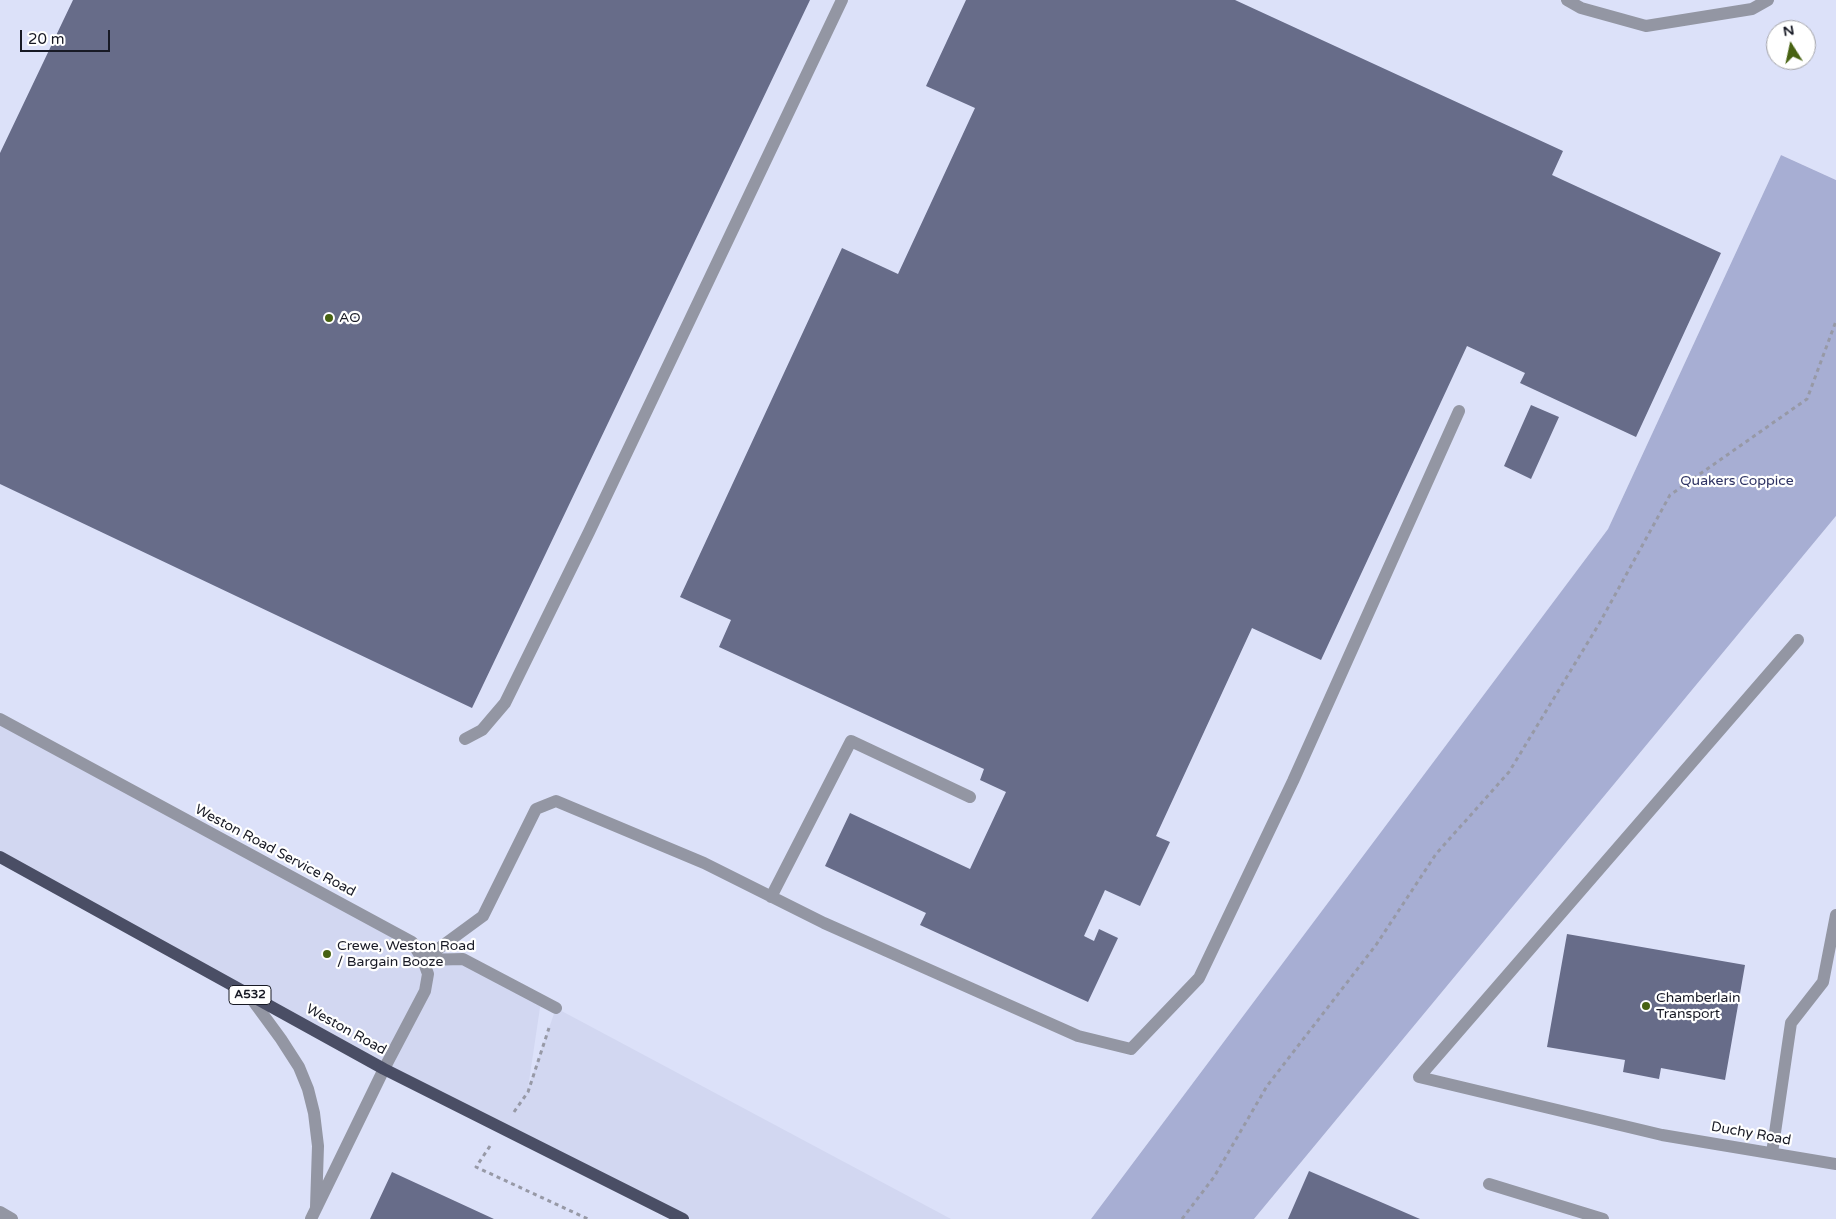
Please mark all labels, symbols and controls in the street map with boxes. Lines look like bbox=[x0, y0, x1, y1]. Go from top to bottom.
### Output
scale bar bbox=[22, 20, 112, 52]
north arrow bbox=[1766, 20, 1816, 70]
text: N bbox=[1781, 21, 1795, 40]
text: 20 m bbox=[28, 30, 65, 48]
place label: AO bbox=[339, 310, 361, 326]
marker: AO bbox=[323, 312, 335, 324]
park label: Quakers Coppice bbox=[1680, 473, 1794, 489]
street label: Weston Road Service Road bbox=[192, 801, 358, 901]
place label: Crewe, Weston Road / Bargain Booze bbox=[337, 938, 475, 970]
marker: Crewe, Weston Road / Bargain Booze bbox=[321, 948, 333, 960]
road number: A532 bbox=[229, 986, 271, 1004]
place label: Chamberlain Transport bbox=[1656, 990, 1740, 1022]
marker: Chamberlain Transport bbox=[1640, 1000, 1652, 1012]
street label: Weston Road bbox=[303, 1001, 389, 1059]
street label: Duchy Road bbox=[1710, 1119, 1792, 1149]

